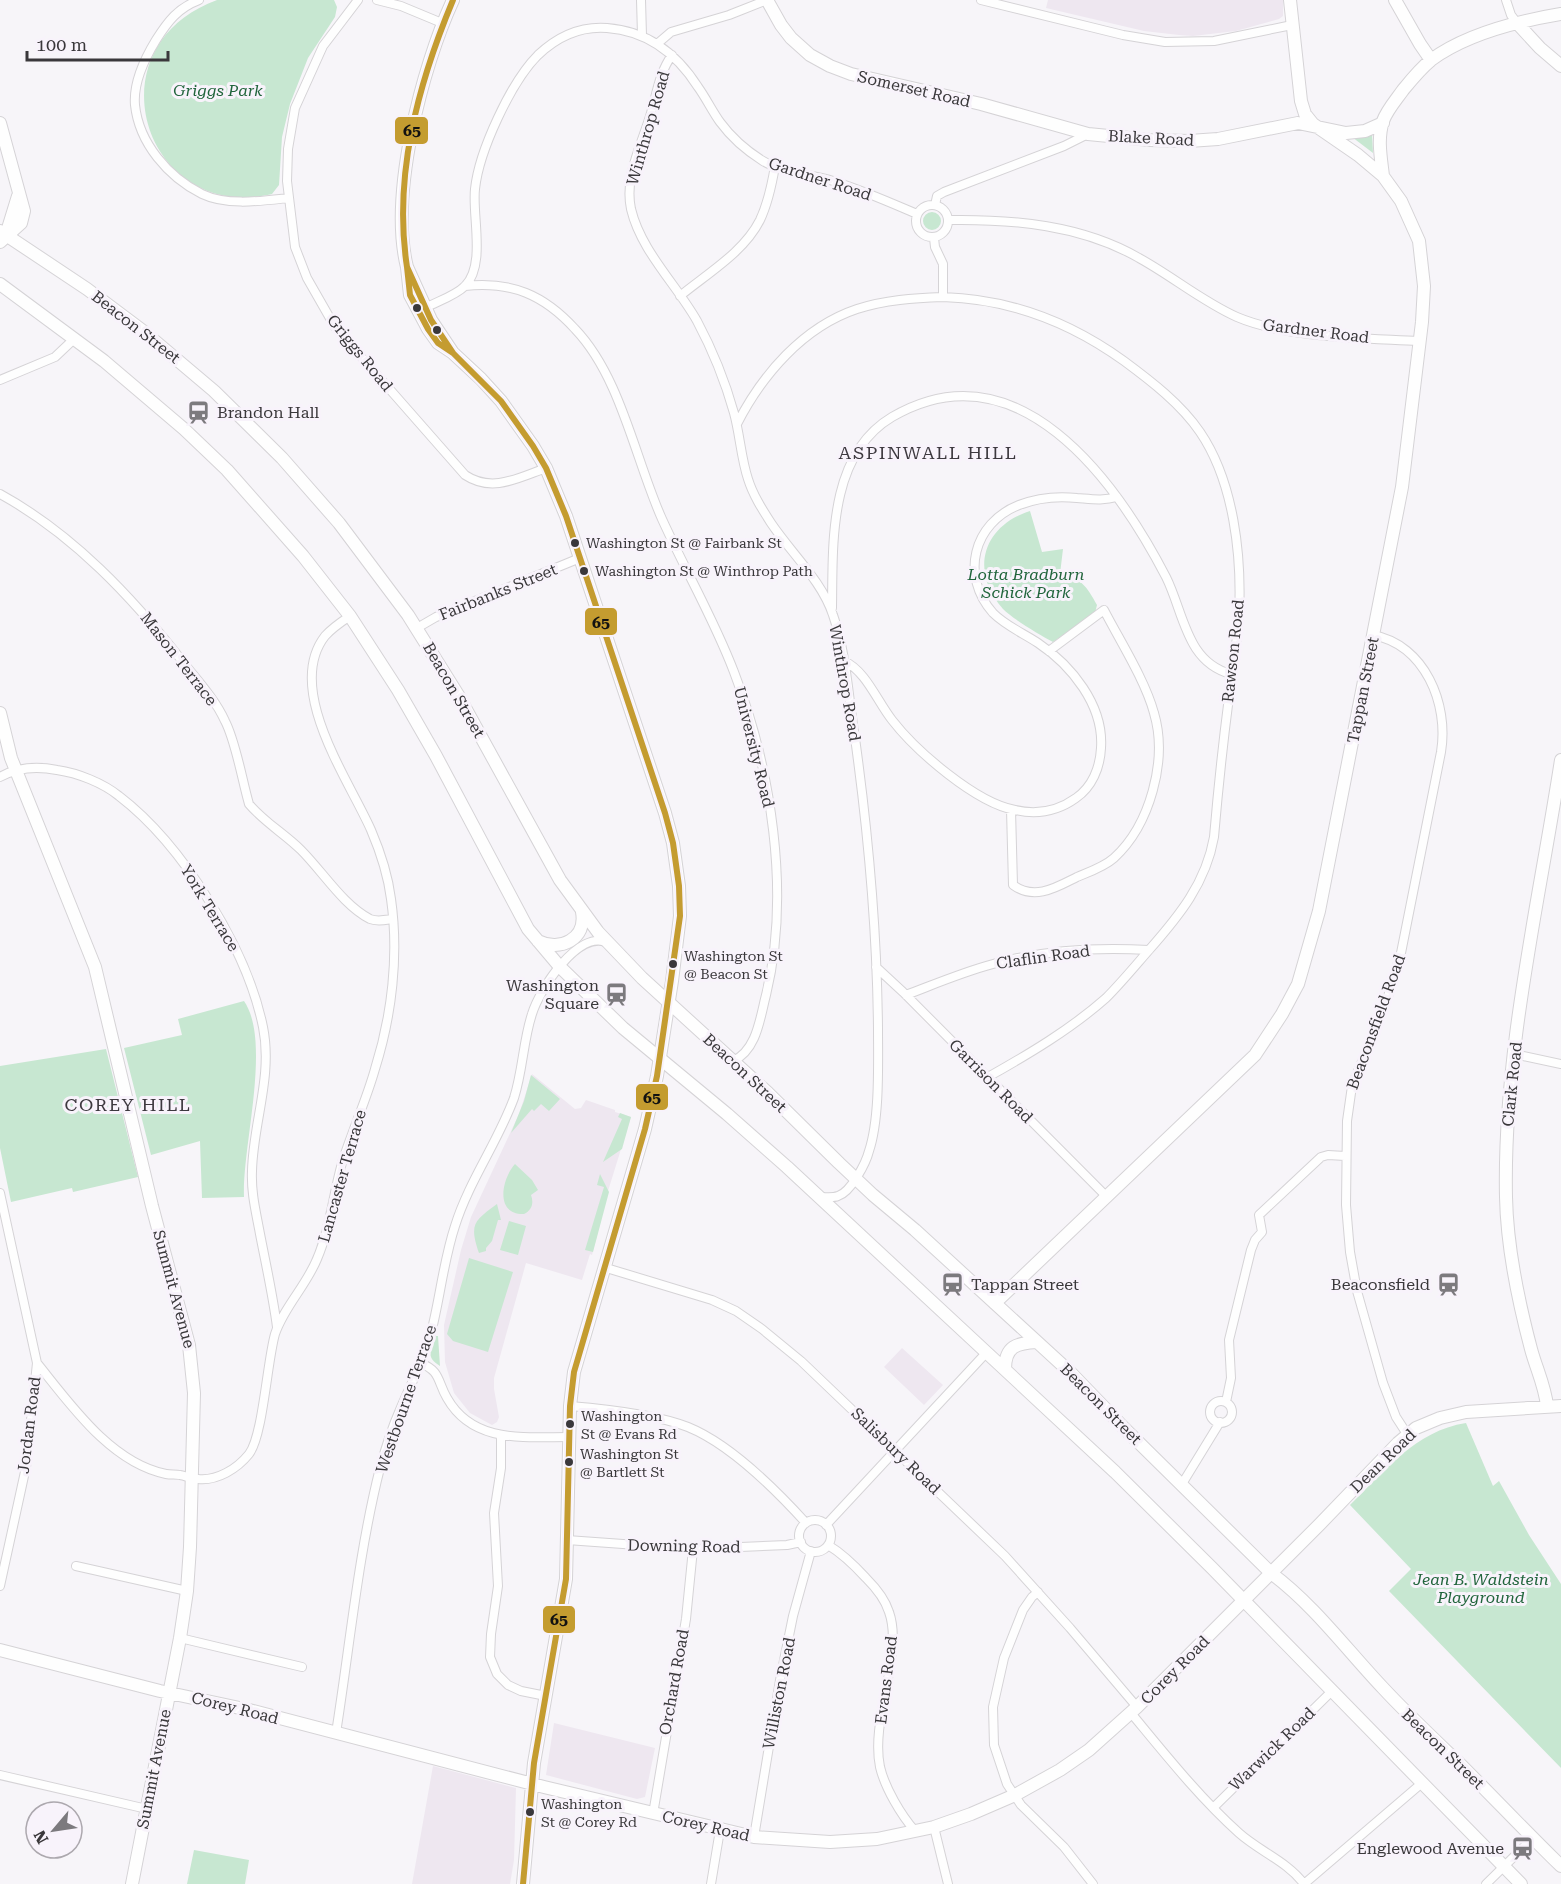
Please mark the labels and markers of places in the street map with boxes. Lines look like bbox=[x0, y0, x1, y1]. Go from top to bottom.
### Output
unlabelled marker bbox=[411, 302, 423, 314]
unlabelled marker bbox=[431, 324, 443, 336]
station icon: Brandon Hall bbox=[186, 399, 212, 425]
place label: Brandon Hall bbox=[217, 403, 319, 422]
place label: Washington St @ Fairbank St bbox=[586, 535, 782, 551]
marker: Washington St @ Fairbank St bbox=[569, 537, 581, 549]
place label: Washington St @ Winthrop Path bbox=[595, 563, 813, 579]
marker: Washington St @ Winthrop Path bbox=[578, 565, 590, 577]
place label: Washington St @ Beacon St bbox=[684, 948, 783, 982]
marker: Washington St @ Beacon St bbox=[667, 958, 679, 970]
place label: Washington Square bbox=[506, 976, 599, 1013]
station icon: Washington Square bbox=[604, 981, 630, 1007]
station icon: Tappan Street bbox=[940, 1271, 966, 1297]
station icon: Beaconsfield bbox=[1435, 1271, 1461, 1297]
place label: Tappan Street bbox=[971, 1275, 1079, 1294]
place label: Beaconsfield bbox=[1331, 1275, 1430, 1294]
place label: Washington St @ Evans Rd bbox=[581, 1408, 677, 1442]
marker: Washington St @ Evans Rd bbox=[564, 1418, 576, 1430]
place label: Washington St @ Bartlett St bbox=[580, 1446, 679, 1480]
marker: Washington St @ Bartlett St bbox=[563, 1456, 575, 1468]
place label: Washington St @ Corey Rd bbox=[541, 1796, 637, 1830]
marker: Washington St @ Corey Rd bbox=[524, 1806, 536, 1818]
station icon: Englewood Avenue bbox=[1509, 1835, 1535, 1861]
place label: Englewood Avenue bbox=[1357, 1839, 1504, 1858]

